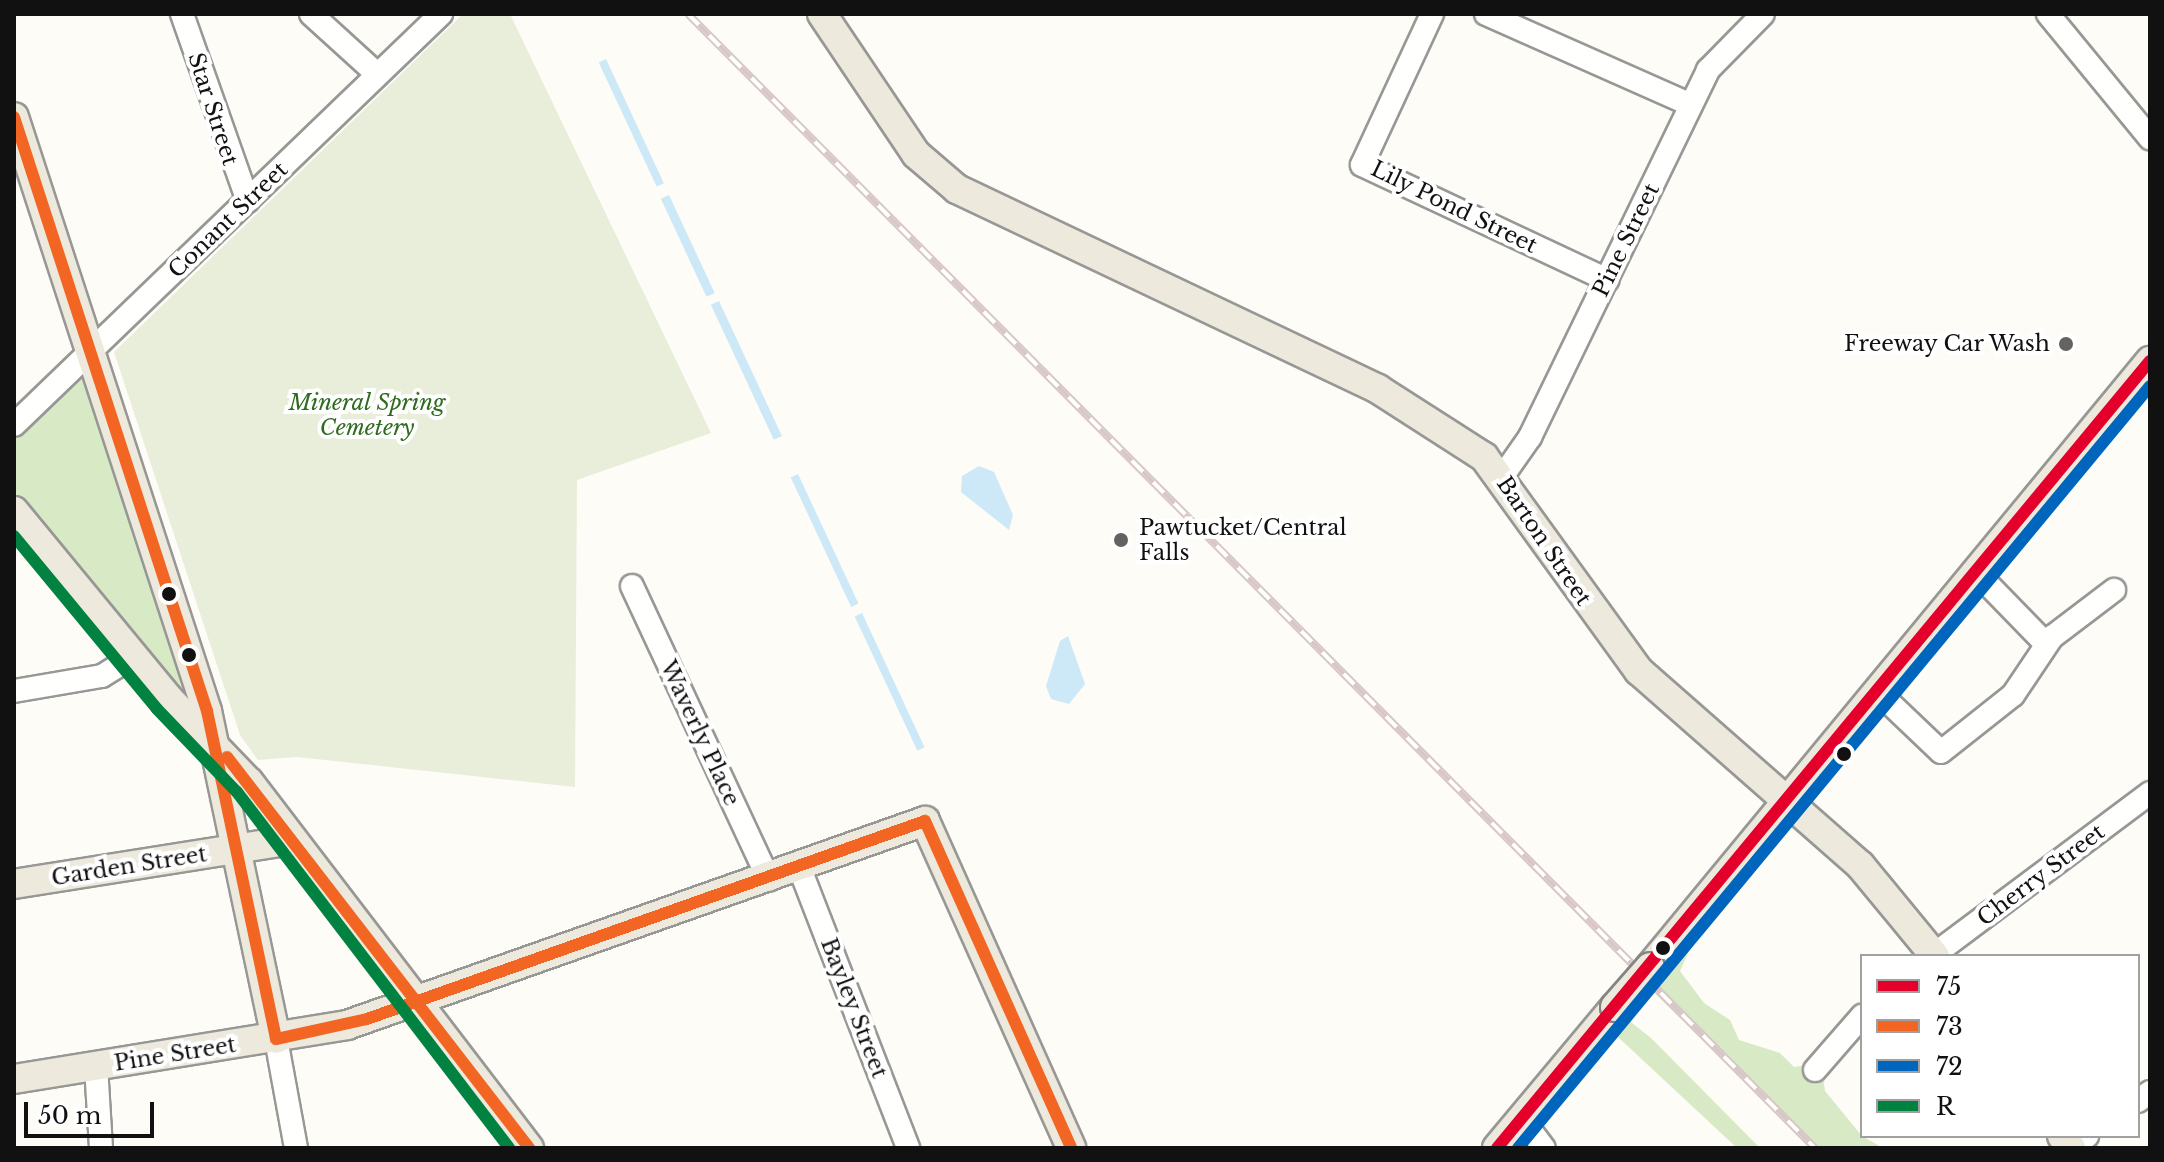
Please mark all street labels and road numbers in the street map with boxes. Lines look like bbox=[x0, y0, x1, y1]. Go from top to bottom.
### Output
street label: Star Street bbox=[182, 49, 244, 169]
street label: Lily Pond Street bbox=[1366, 155, 1542, 259]
street label: Conant Street bbox=[163, 157, 293, 283]
street label: Pine Street bbox=[1587, 179, 1665, 301]
street label: Barton Street bbox=[1491, 471, 1597, 611]
street label: Waverly Place bbox=[655, 656, 745, 810]
street label: Cherry Street bbox=[1972, 818, 2110, 932]
street label: Garden Street bbox=[50, 841, 208, 891]
street label: Bayley Street bbox=[815, 934, 893, 1082]
street label: Pine Street bbox=[112, 1031, 238, 1077]

